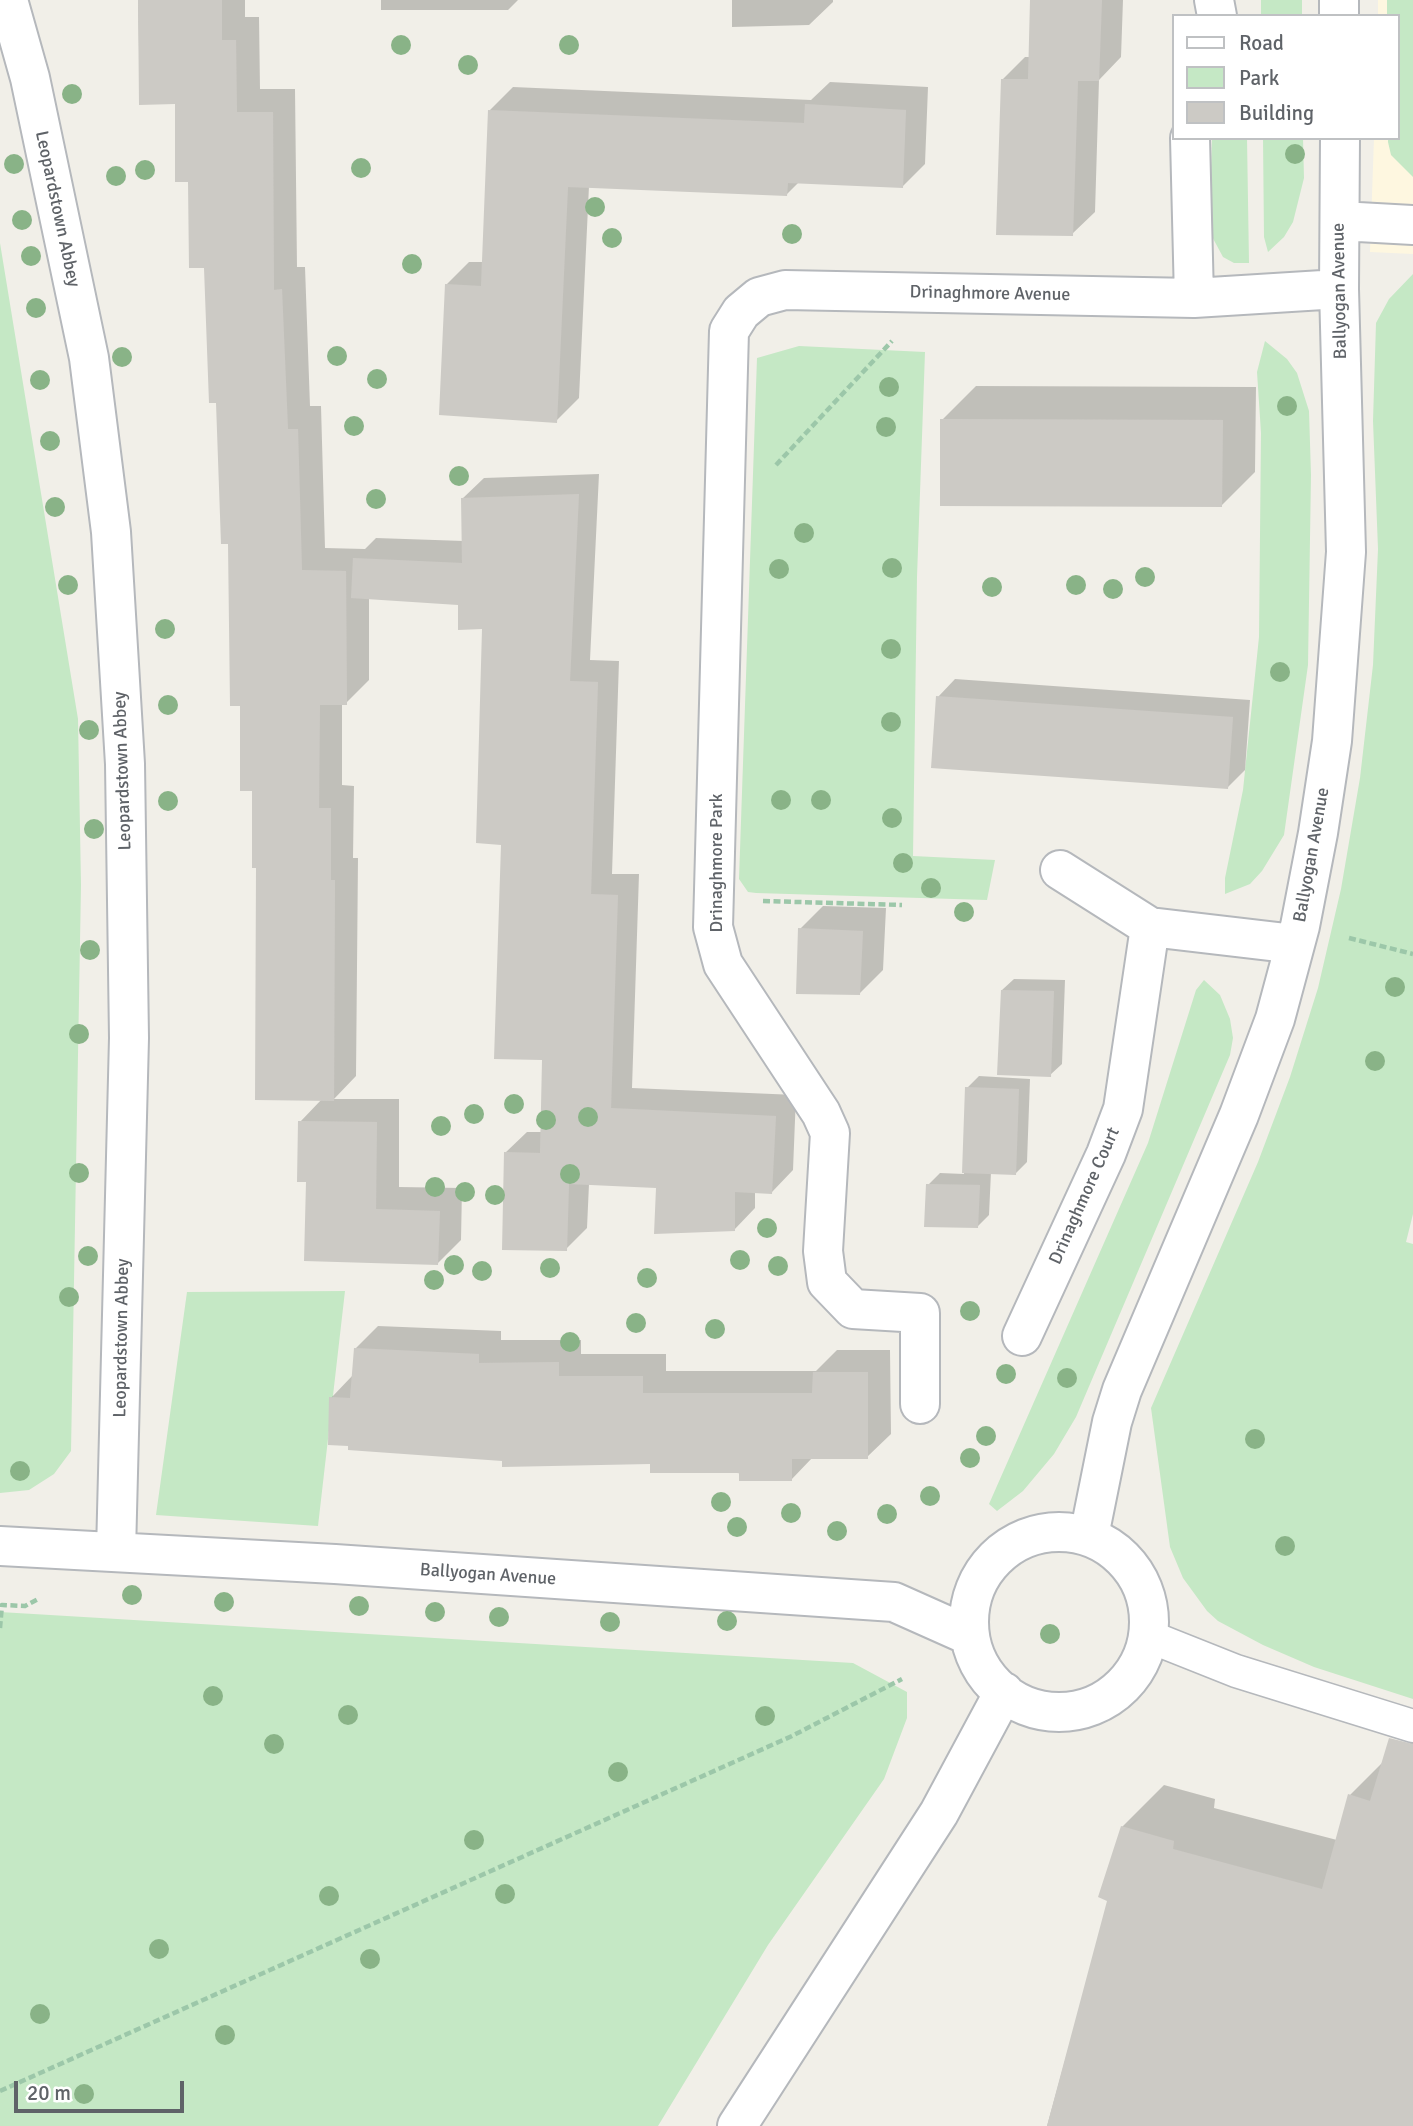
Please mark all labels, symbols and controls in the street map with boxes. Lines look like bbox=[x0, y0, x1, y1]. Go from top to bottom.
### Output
legend bbox=[1172, 14, 1399, 140]
text: Road bbox=[1239, 30, 1284, 56]
text: Park bbox=[1239, 65, 1279, 91]
text: Building bbox=[1239, 100, 1314, 126]
street label: Leopardstown Abbey bbox=[30, 129, 84, 289]
street label: Ballyogan Avenue bbox=[1328, 223, 1352, 359]
street label: Drinaghmore Avenue bbox=[909, 282, 1071, 306]
street label: Leopardstown Abbey bbox=[109, 691, 137, 851]
street label: Ballyogan Avenue bbox=[1290, 786, 1334, 924]
street label: Drinaghmore Park bbox=[706, 793, 728, 933]
street label: Drinaghmore Court bbox=[1045, 1124, 1125, 1268]
street label: Leopardstown Abbey bbox=[110, 1258, 134, 1418]
street label: Ballyogan Avenue bbox=[419, 1559, 557, 1591]
scale bar bbox=[18, 2066, 187, 2110]
text: 20 m bbox=[27, 2080, 71, 2106]

